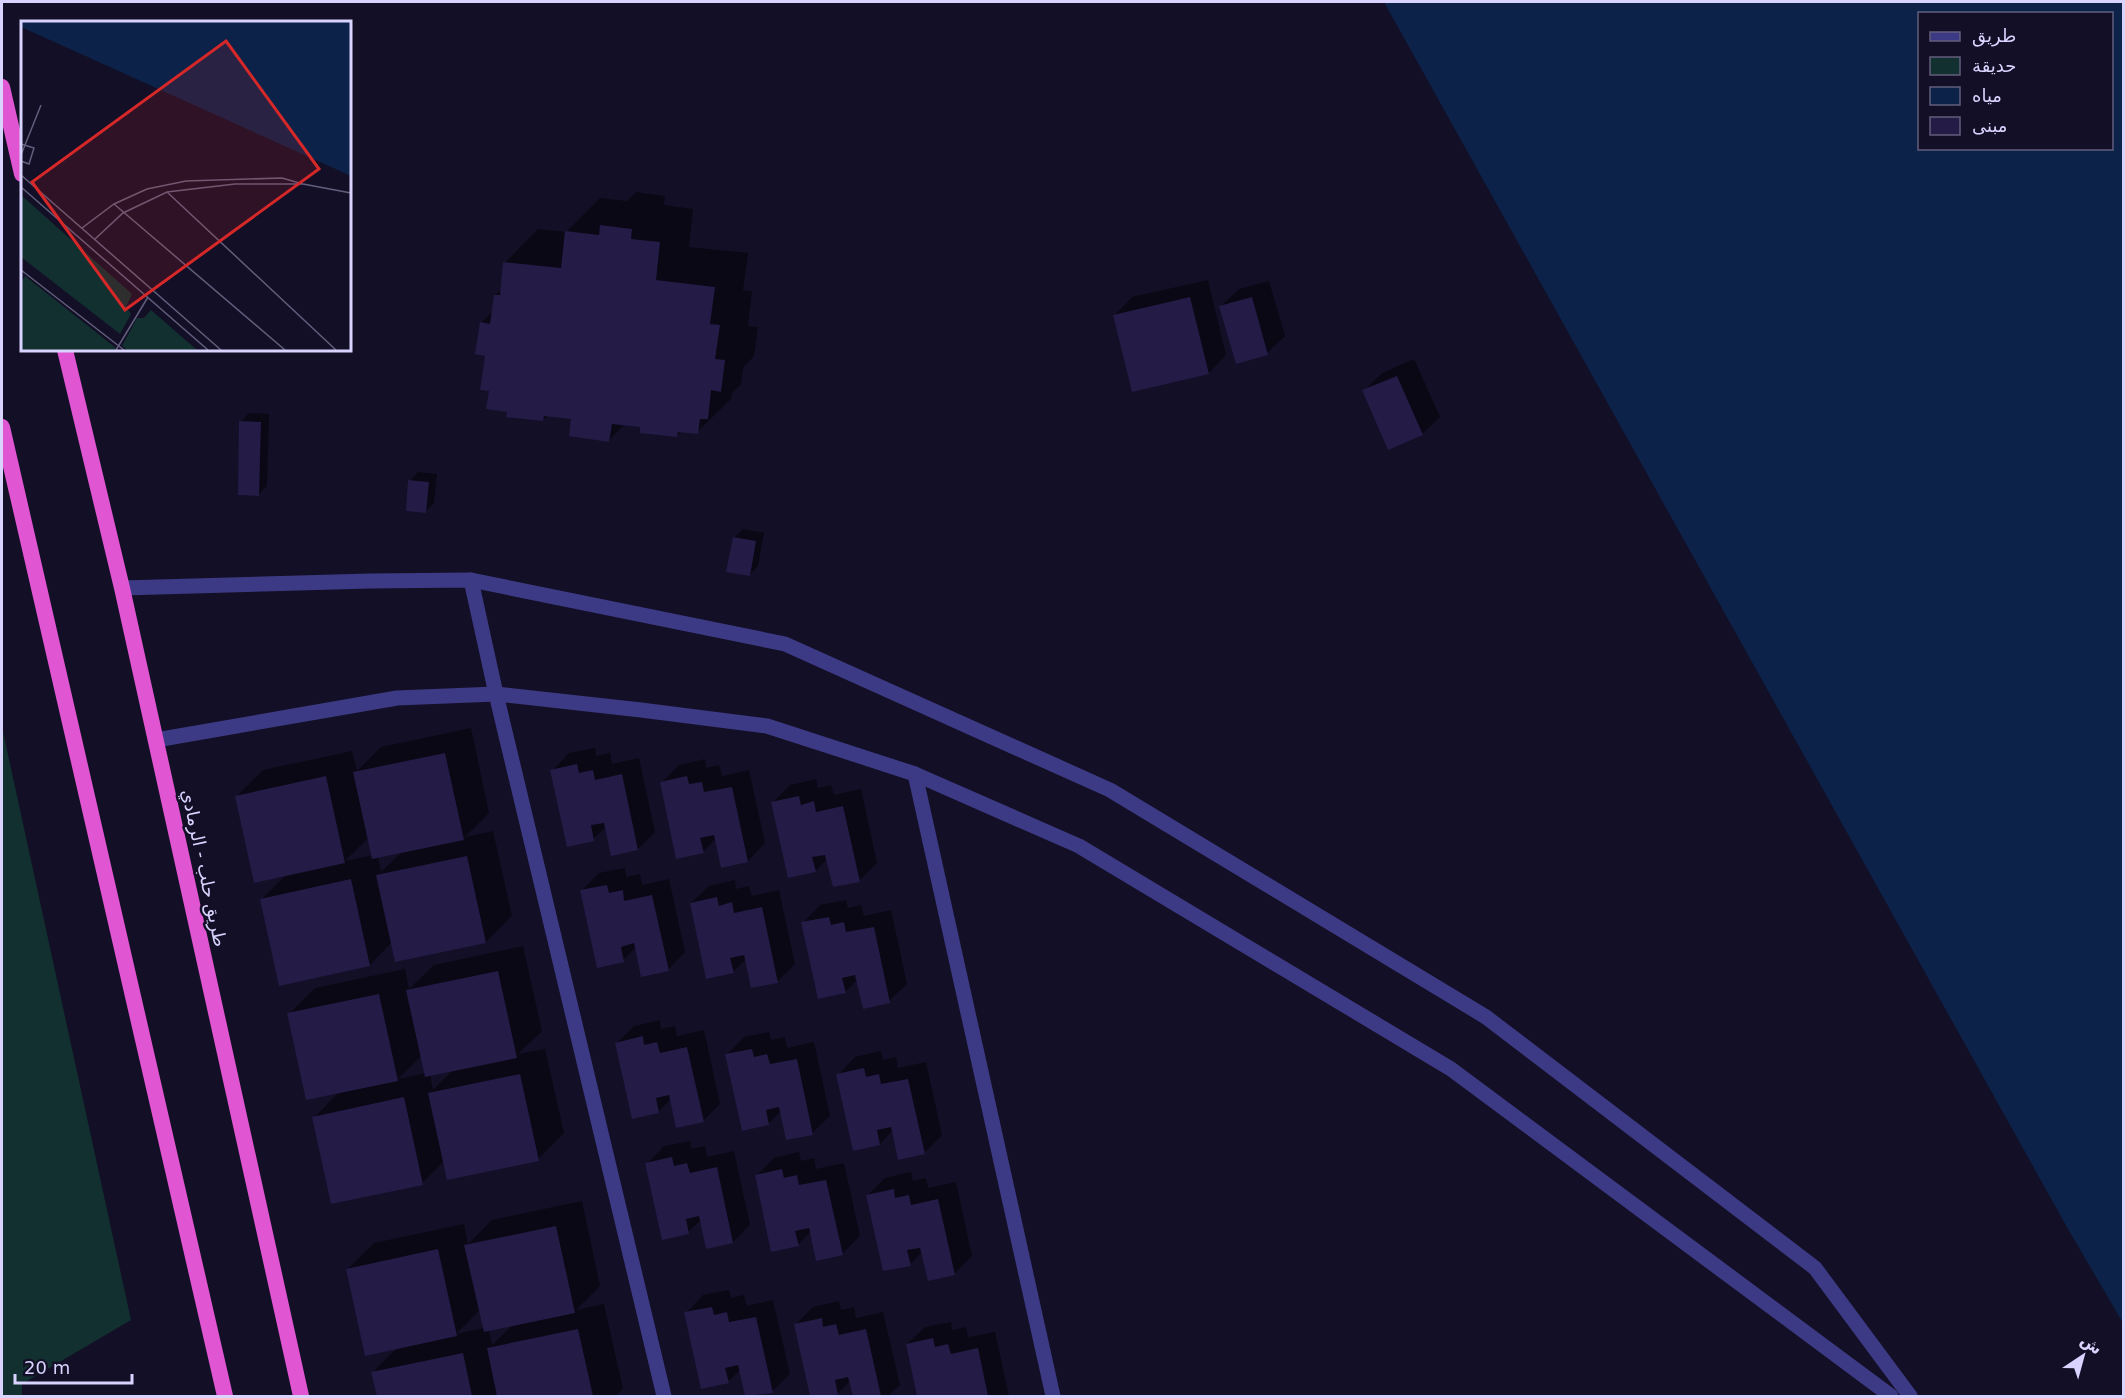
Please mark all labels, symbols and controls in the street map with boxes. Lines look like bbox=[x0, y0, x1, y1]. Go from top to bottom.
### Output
legend bbox=[1918, 12, 2113, 150]
inset map bbox=[21, 21, 351, 351]
text: طريق bbox=[1972, 25, 2016, 47]
text: حديقة bbox=[1972, 55, 2016, 76]
text: مياه bbox=[1972, 85, 2002, 106]
text: مبنى bbox=[1972, 115, 2008, 136]
street label: طريق حلب - الرمادي bbox=[177, 787, 231, 949]
north arrow bbox=[2053, 1326, 2113, 1386]
text: ش bbox=[2077, 1330, 2106, 1358]
scale bar bbox=[15, 1347, 132, 1385]
text: 20 m bbox=[24, 1357, 70, 1378]

